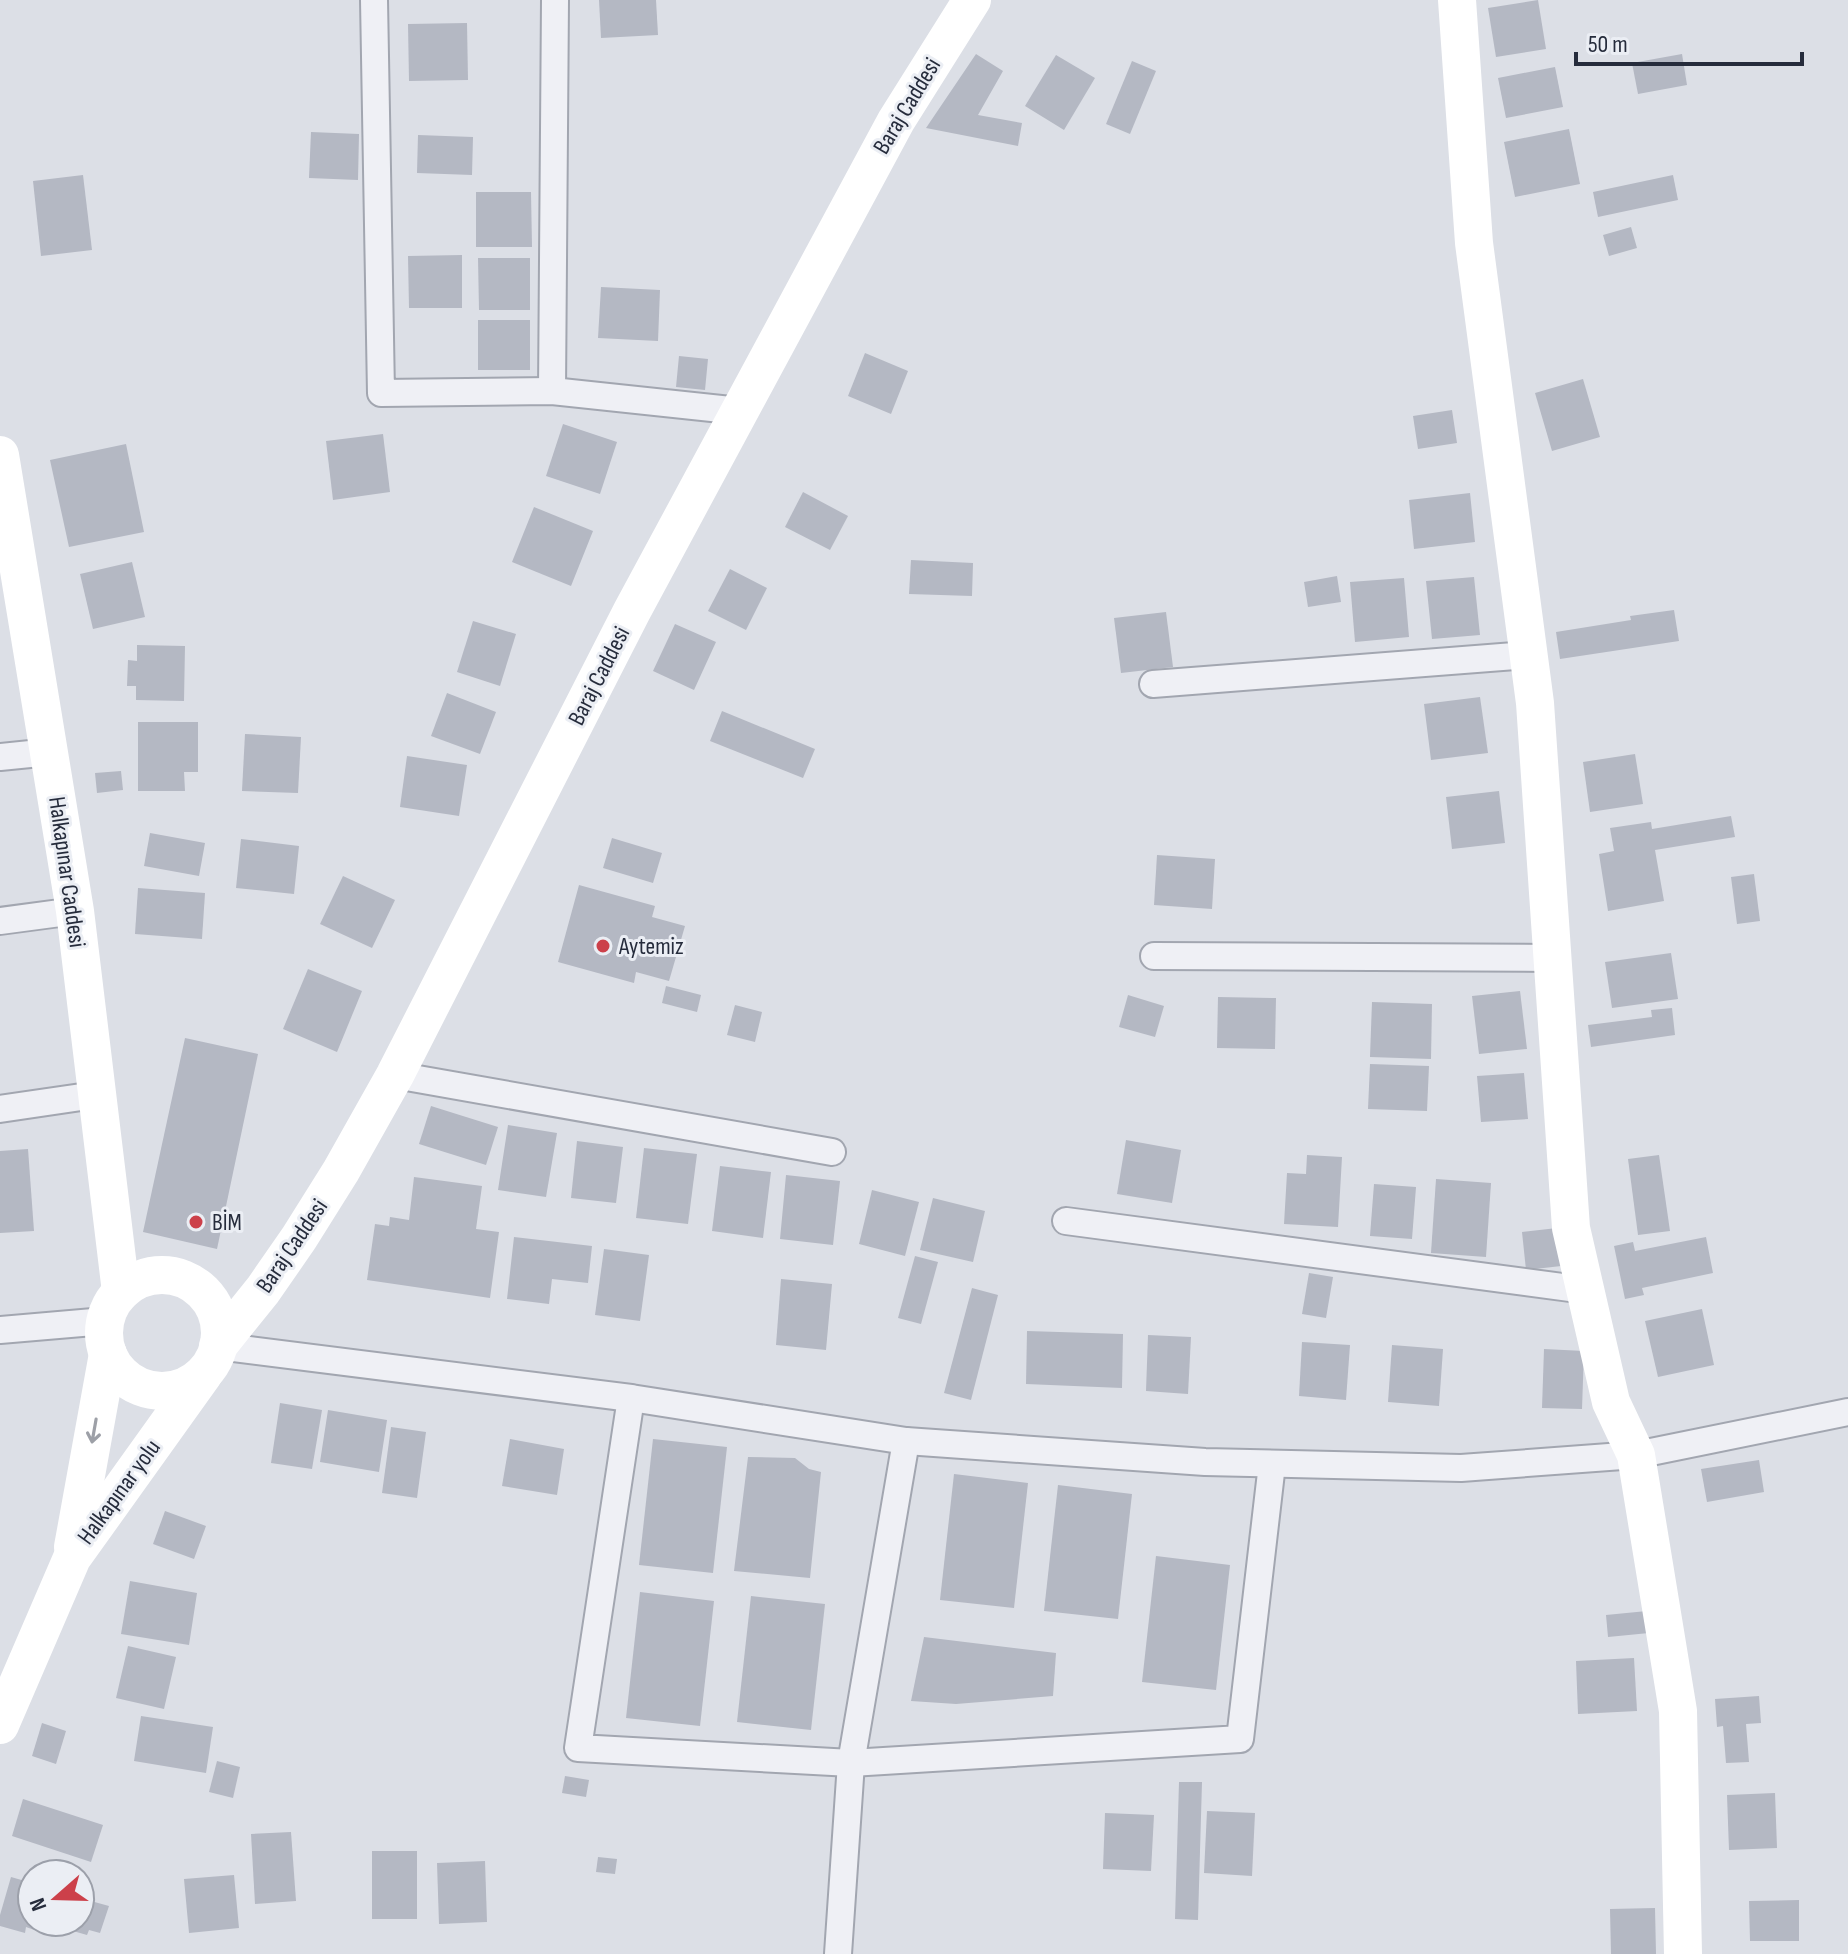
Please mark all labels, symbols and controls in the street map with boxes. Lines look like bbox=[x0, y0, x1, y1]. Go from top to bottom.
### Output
scale bar bbox=[1576, 16, 1802, 66]
text: 50 m bbox=[1588, 30, 1628, 59]
street label: Baraj Caddesi bbox=[867, 53, 947, 159]
street label: Baraj Caddesi bbox=[562, 622, 636, 730]
street label: Halkapınar Caddesi bbox=[42, 795, 92, 949]
place label: Aytemiz bbox=[618, 932, 684, 961]
marker: Aytemiz bbox=[594, 937, 612, 955]
street label: Baraj Caddesi bbox=[250, 1194, 334, 1298]
place label: BİM bbox=[212, 1208, 242, 1237]
marker: BİM bbox=[187, 1213, 205, 1231]
one-way arrow bbox=[86, 1417, 101, 1443]
street label: Halkapınar yolu bbox=[71, 1434, 167, 1550]
north arrow bbox=[16, 1858, 96, 1938]
text: N bbox=[24, 1894, 53, 1914]

